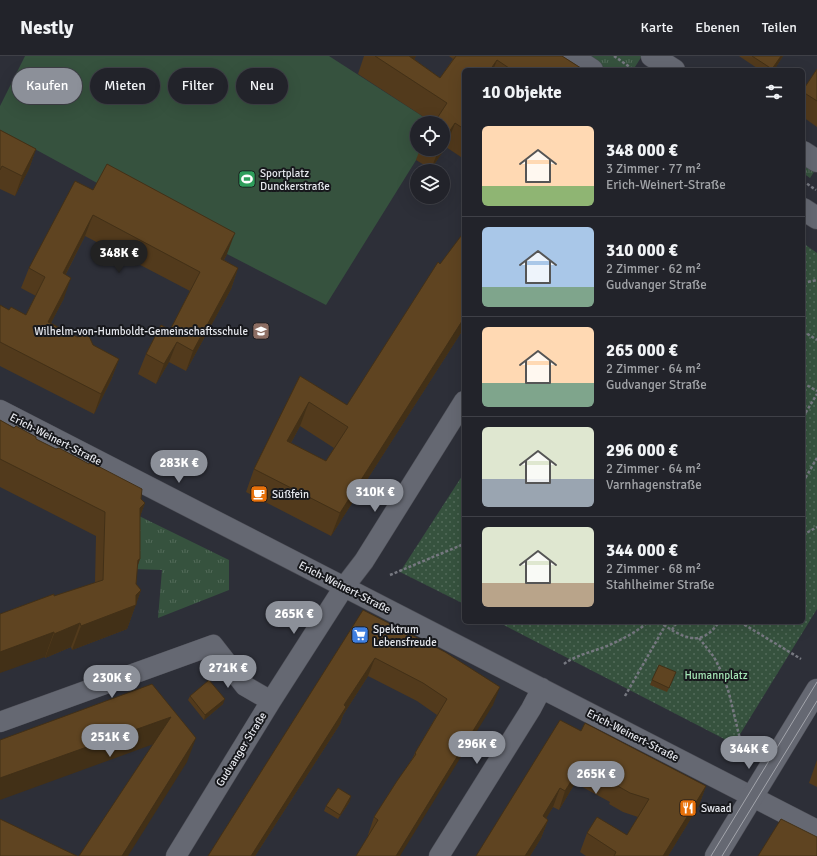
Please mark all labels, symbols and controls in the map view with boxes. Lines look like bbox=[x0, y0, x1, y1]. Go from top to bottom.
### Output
text: Nestly bbox=[20, 16, 73, 40]
text: Karte bbox=[641, 19, 673, 36]
text: Ebenen bbox=[695, 19, 740, 36]
text: Teilen bbox=[762, 19, 797, 36]
chip: Kaufen bbox=[12, 68, 82, 104]
chip: Mieten bbox=[90, 68, 160, 104]
chip: Filter bbox=[168, 68, 228, 104]
chip: Neu bbox=[236, 68, 288, 104]
icon: filters bbox=[763, 81, 785, 103]
text: 10 Objekte bbox=[482, 82, 562, 103]
map controls bbox=[410, 116, 450, 204]
button: locate bbox=[410, 116, 450, 156]
text: 348 000 € bbox=[606, 140, 678, 161]
icon: home bbox=[514, 142, 562, 190]
text: 3 Zimmer · 77 m² bbox=[606, 161, 701, 177]
button: layers bbox=[410, 164, 450, 204]
place label: Sportplatz Dunckerstraße bbox=[260, 167, 330, 193]
sports icon: Sportplatz Dunckerstraße bbox=[237, 169, 257, 189]
text: Erich-Weinert-Straße bbox=[606, 177, 726, 193]
pin: 348K € bbox=[86, 240, 152, 274]
text: 310 000 € bbox=[606, 240, 678, 261]
icon: home bbox=[514, 243, 562, 291]
text: 348K € bbox=[99, 245, 139, 261]
text: 2 Zimmer · 62 m² bbox=[606, 261, 701, 277]
text: Gudvanger Straße bbox=[606, 277, 707, 293]
school or university icon: Wilhelm-von-Humboldt-Gemeinschaftsschule bbox=[251, 321, 271, 341]
place label: Wilhelm-von-Humboldt-Gemeinschaftsschule bbox=[34, 325, 248, 338]
text: 265 000 € bbox=[606, 340, 678, 361]
icon: home bbox=[514, 343, 562, 391]
text: 2 Zimmer · 64 m² bbox=[606, 361, 701, 377]
text: Gudvanger Straße bbox=[606, 377, 707, 393]
street label: Erich-Weinert-Straße bbox=[8, 411, 104, 468]
text: 296 000 € bbox=[606, 440, 678, 461]
icon: home bbox=[514, 443, 562, 491]
pin: 283K € bbox=[146, 450, 212, 484]
text: 283K € bbox=[159, 455, 199, 471]
text: 2 Zimmer · 64 m² bbox=[606, 461, 701, 477]
text: Varnhagenstraße bbox=[606, 477, 702, 493]
pin: 310K € bbox=[342, 479, 408, 513]
cafe icon: Süßfein bbox=[249, 484, 269, 504]
text: 310K € bbox=[355, 484, 395, 500]
place label: Süßfein bbox=[272, 488, 309, 501]
text: 344 000 € bbox=[606, 540, 678, 561]
icon: home bbox=[514, 543, 562, 591]
street label: Erich-Weinert-Straße bbox=[297, 559, 393, 616]
text: 2 Zimmer · 68 m² bbox=[606, 561, 701, 577]
text: Stahlheimer Straße bbox=[606, 577, 715, 593]
pin: 265K € bbox=[261, 601, 327, 635]
text: 265K € bbox=[274, 606, 314, 622]
place label: Spektrum Lebensfreude bbox=[373, 623, 437, 649]
supermarket icon: Spektrum Lebensfreude bbox=[350, 625, 370, 645]
pin: 271K € bbox=[195, 655, 261, 689]
text: 271K € bbox=[208, 660, 248, 676]
pin: 230K € bbox=[79, 665, 145, 699]
park label: Humannplatz bbox=[684, 669, 748, 682]
text: 230K € bbox=[92, 670, 132, 686]
street label: Erich-Weinert-Straße bbox=[585, 707, 681, 764]
street label: Gudvanger Straße bbox=[213, 710, 270, 789]
pin: 251K € bbox=[77, 724, 143, 758]
text: 251K € bbox=[90, 729, 130, 745]
pin: 296K € bbox=[444, 731, 510, 765]
text: 296K € bbox=[457, 736, 497, 752]
pin: 344K € bbox=[716, 736, 782, 770]
text: 344K € bbox=[729, 741, 769, 757]
pin: 265K € bbox=[563, 761, 629, 795]
text: 265K € bbox=[576, 766, 616, 782]
restaurant icon: Swaad bbox=[678, 798, 698, 818]
place label: Swaad bbox=[701, 802, 732, 815]

